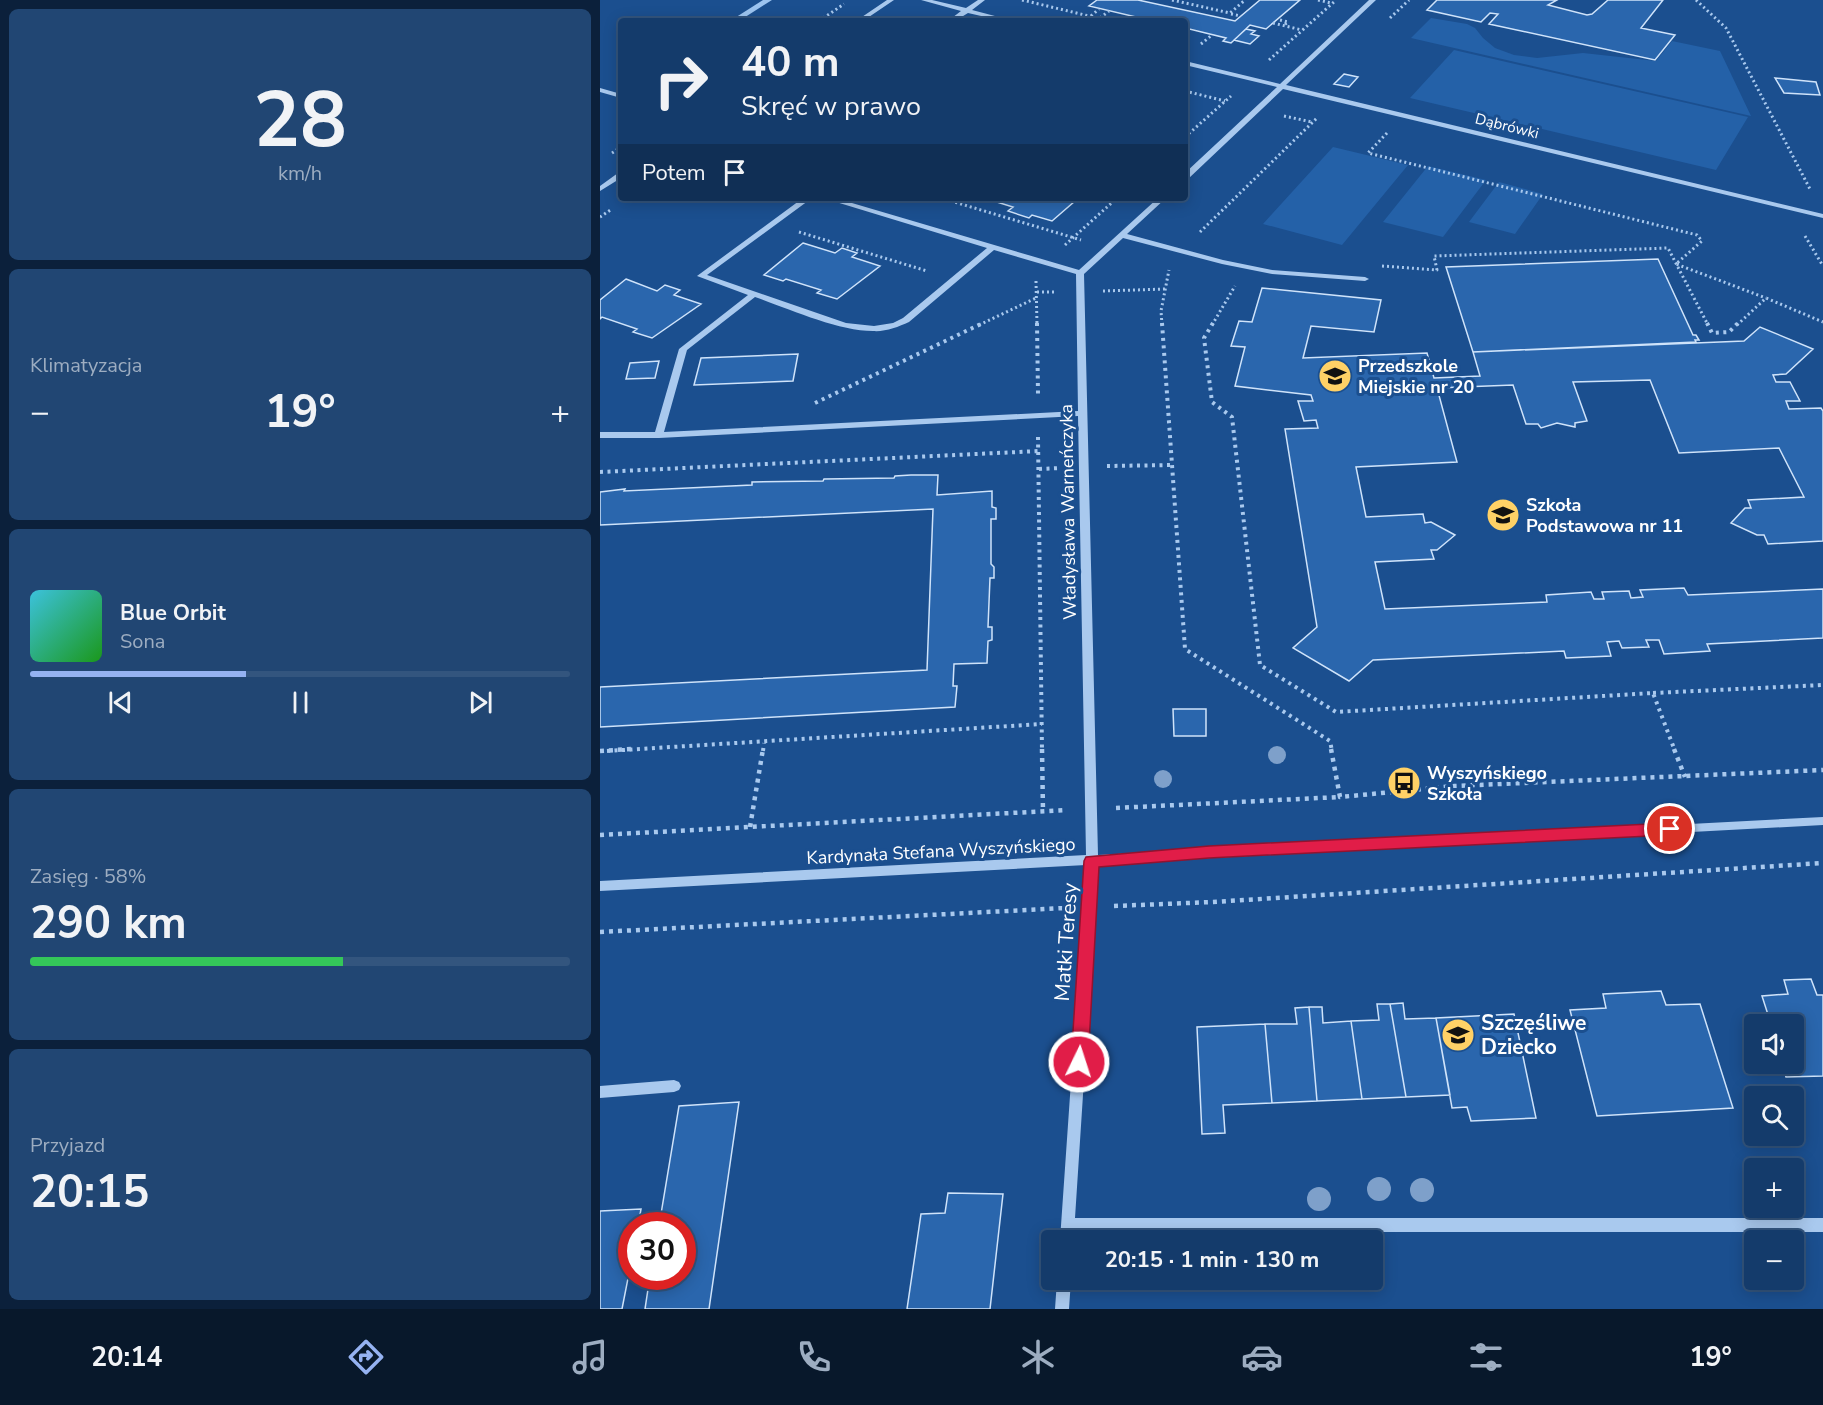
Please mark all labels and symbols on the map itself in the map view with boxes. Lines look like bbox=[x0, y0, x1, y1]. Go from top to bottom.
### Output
street label: Dąbrówki bbox=[1473, 108, 1541, 144]
place label: Przedszkole Miejskie nr 20 bbox=[1358, 354, 1475, 399]
school or university icon: Przedszkole Miejskie nr 20 bbox=[1317, 358, 1353, 394]
street label: Władysława Warneńczyka bbox=[1054, 404, 1082, 620]
place label: Szkoła Podstawowa nr 11 bbox=[1526, 493, 1683, 538]
school or university icon: Szkoła Podstawowa nr 11 bbox=[1485, 497, 1521, 533]
place label: Wyszyńskiego Szkoła bbox=[1427, 761, 1547, 806]
bus stop icon: Wyszyńskiego Szkoła bbox=[1386, 765, 1422, 801]
pin bbox=[1644, 803, 1695, 854]
street label: Kardynała Stefana Wyszyńskiego bbox=[806, 832, 1076, 870]
street label: Matki Teresy bbox=[1048, 882, 1084, 1002]
place label: Szczęśliwe Dziecko bbox=[1481, 1009, 1586, 1061]
school or university icon: Szczęśliwe Dziecko bbox=[1440, 1017, 1476, 1053]
position arrow bbox=[1047, 1030, 1111, 1094]
speed limit sign: 30 bbox=[618, 1212, 696, 1290]

